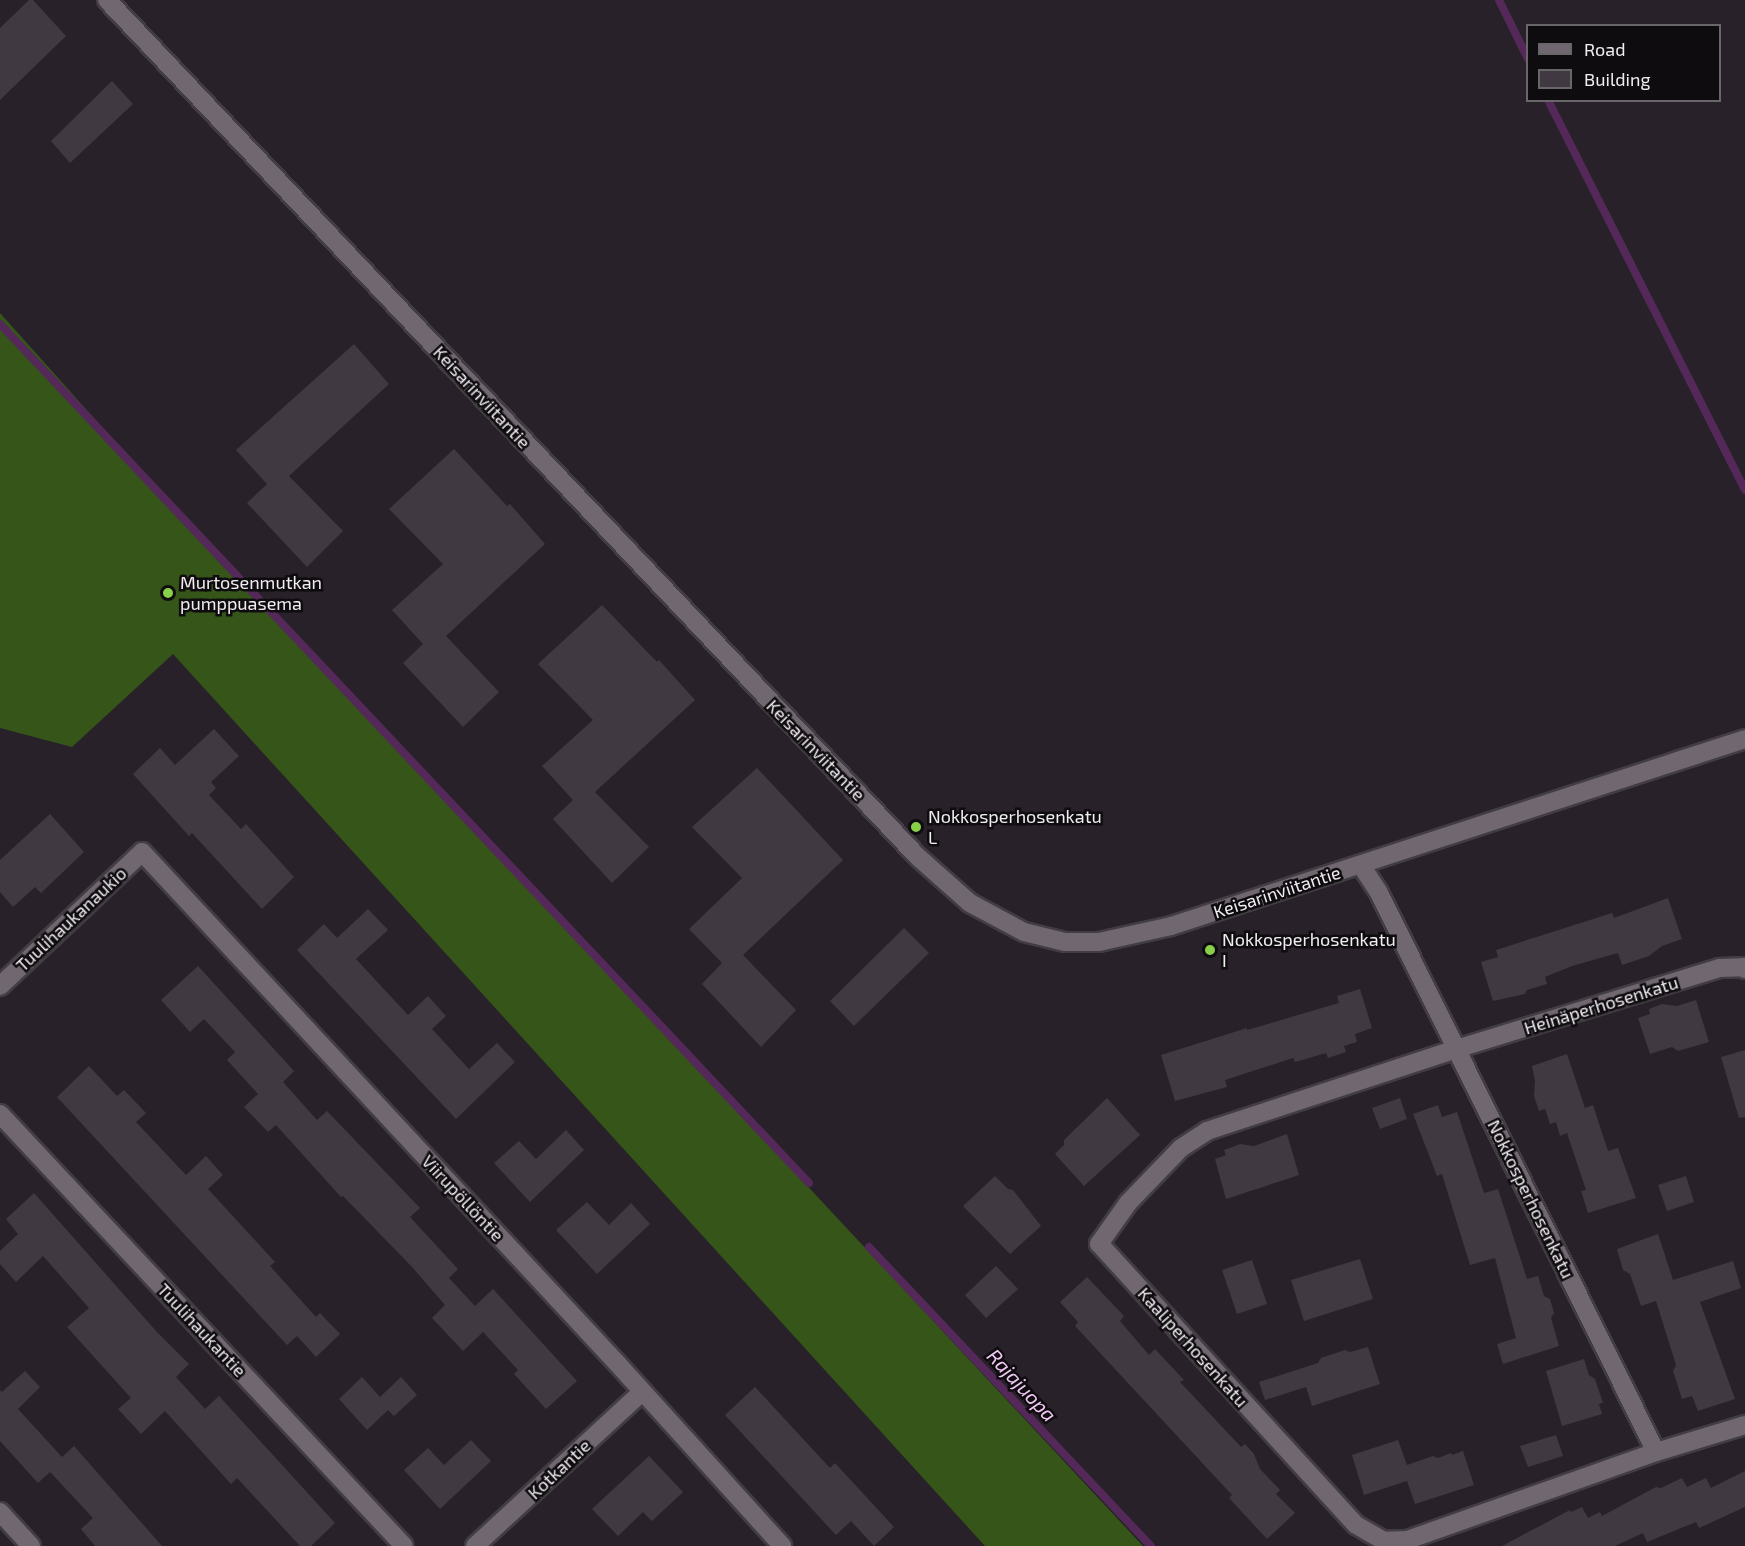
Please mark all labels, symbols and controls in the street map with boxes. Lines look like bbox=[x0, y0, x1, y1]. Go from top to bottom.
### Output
legend bbox=[1526, 24, 1721, 102]
text: Road bbox=[1584, 38, 1625, 60]
text: Building bbox=[1584, 68, 1651, 90]
street label: Keisarinviitantie bbox=[429, 341, 535, 453]
place label: Murtosenmutkan pumppuasema bbox=[180, 572, 322, 614]
marker: Murtosenmutkan pumppuasema bbox=[161, 586, 175, 600]
street label: Keisarinviitantie bbox=[762, 695, 870, 805]
place label: Nokkosperhosenkatu L bbox=[928, 806, 1102, 848]
marker: Nokkosperhosenkatu L bbox=[909, 820, 923, 834]
street label: Keisarinviitantie bbox=[1211, 861, 1343, 923]
street label: Tuulihaukanaukio bbox=[11, 862, 131, 976]
place label: Nokkosperhosenkatu I bbox=[1222, 929, 1396, 972]
marker: Nokkosperhosenkatu I bbox=[1203, 943, 1217, 957]
street label: Heinäperhosenkatu bbox=[1521, 971, 1681, 1039]
street label: Nokkosperhosenkatu bbox=[1483, 1116, 1579, 1282]
street label: Viirupöllöntie bbox=[417, 1150, 509, 1246]
street label: Tuulihaukantie bbox=[153, 1279, 251, 1381]
street label: Kaaliperhosenkatu bbox=[1134, 1283, 1252, 1411]
water label: Rajajuopa bbox=[982, 1344, 1062, 1426]
street label: Kotkantie bbox=[523, 1435, 595, 1503]

